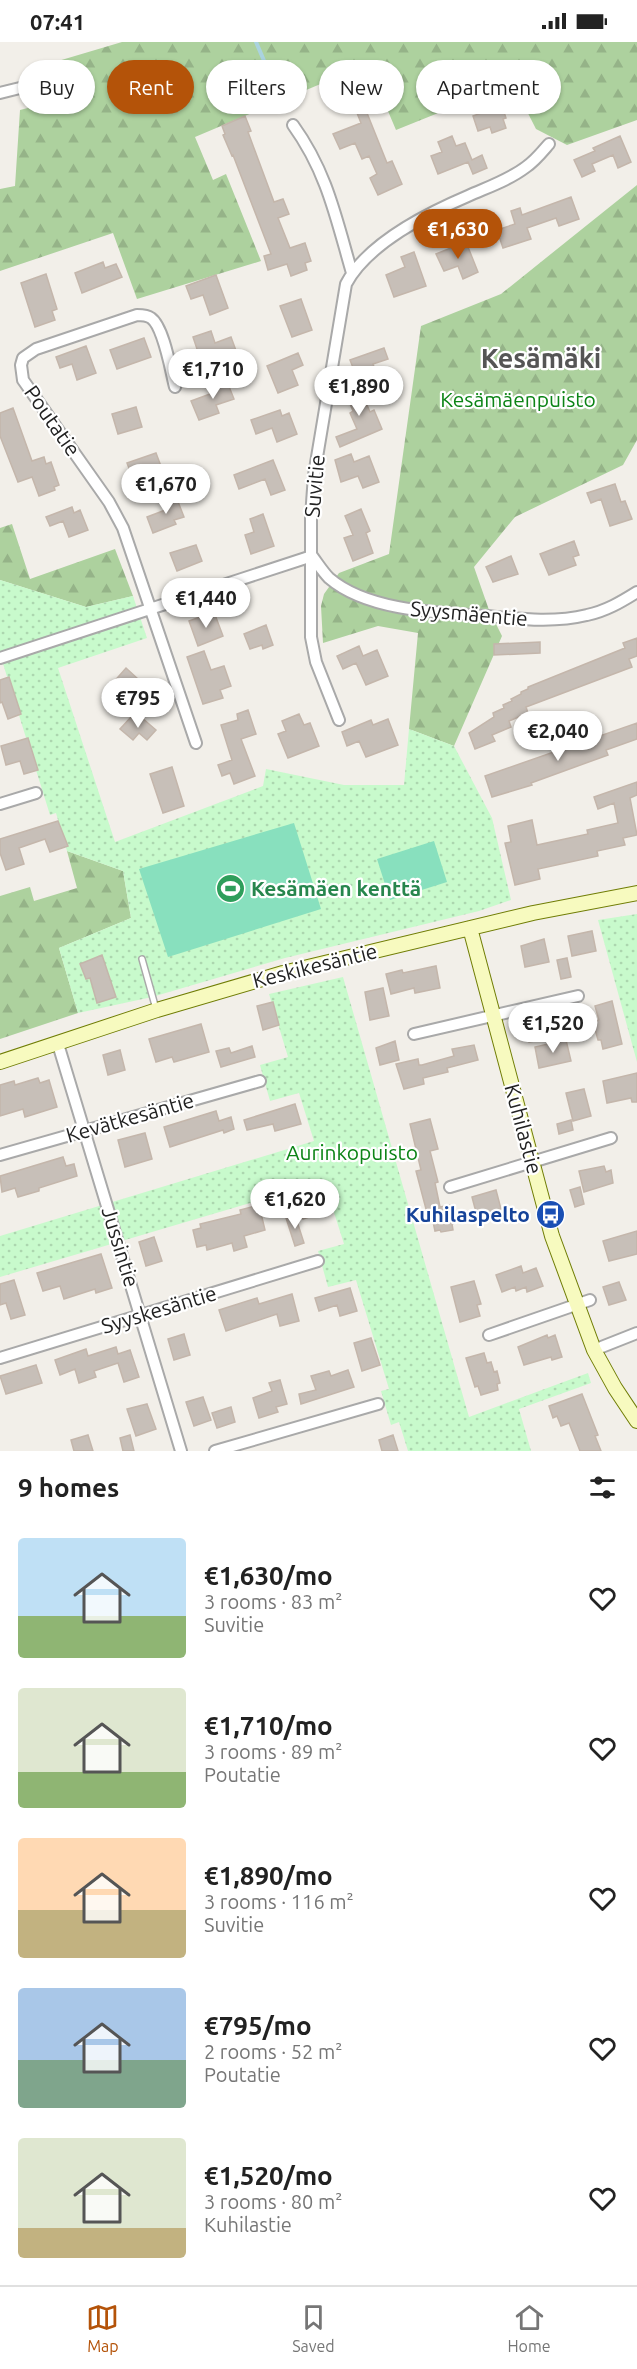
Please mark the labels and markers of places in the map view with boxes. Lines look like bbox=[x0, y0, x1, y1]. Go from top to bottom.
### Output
pin: €1,630 bbox=[409, 209, 507, 260]
pin: €1,710 bbox=[164, 349, 262, 400]
pin: €1,890 bbox=[310, 366, 408, 417]
pin: €1,670 bbox=[117, 464, 215, 515]
pin: €1,440 bbox=[157, 578, 255, 629]
pin: €795 bbox=[102, 678, 174, 729]
pin: €2,040 bbox=[509, 711, 607, 762]
sports icon: Kesämäen kenttä bbox=[214, 873, 246, 905]
place label: Kesämäen kenttä bbox=[251, 876, 421, 900]
pin: €1,520 bbox=[504, 1003, 602, 1054]
pin: €1,620 bbox=[246, 1179, 344, 1230]
bus stop icon: Kuhilaspelto bbox=[535, 1199, 567, 1231]
place label: Kuhilaspelto bbox=[406, 1202, 530, 1226]

